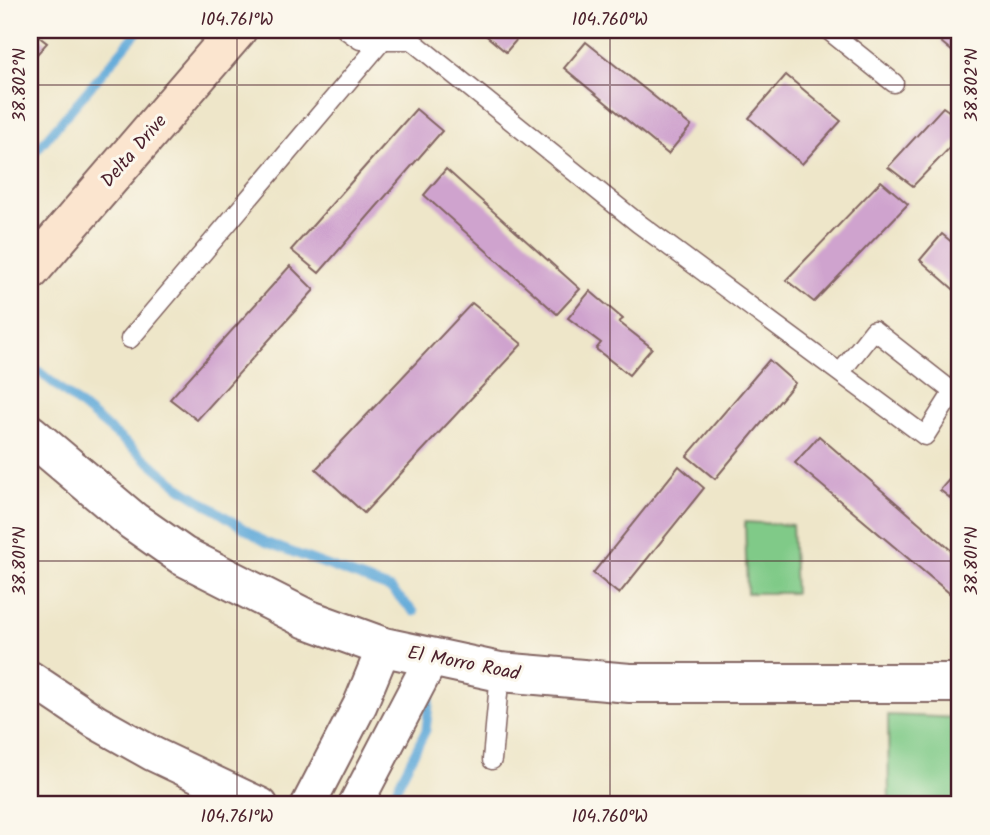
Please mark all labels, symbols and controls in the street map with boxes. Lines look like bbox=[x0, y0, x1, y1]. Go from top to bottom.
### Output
text: 104.761°W bbox=[201, 6, 273, 35]
text: 104.760°W bbox=[572, 6, 648, 35]
text: 38.802°N bbox=[6, 48, 35, 122]
text: 38.802°N bbox=[958, 48, 987, 122]
street label: Delta Drive bbox=[94, 108, 175, 195]
text: 38.801°N bbox=[6, 526, 35, 596]
text: 38.801°N bbox=[958, 526, 987, 596]
street label: El Morro Road bbox=[405, 638, 523, 690]
text: 104.761°W bbox=[201, 803, 273, 832]
text: 104.760°W bbox=[572, 803, 648, 832]

